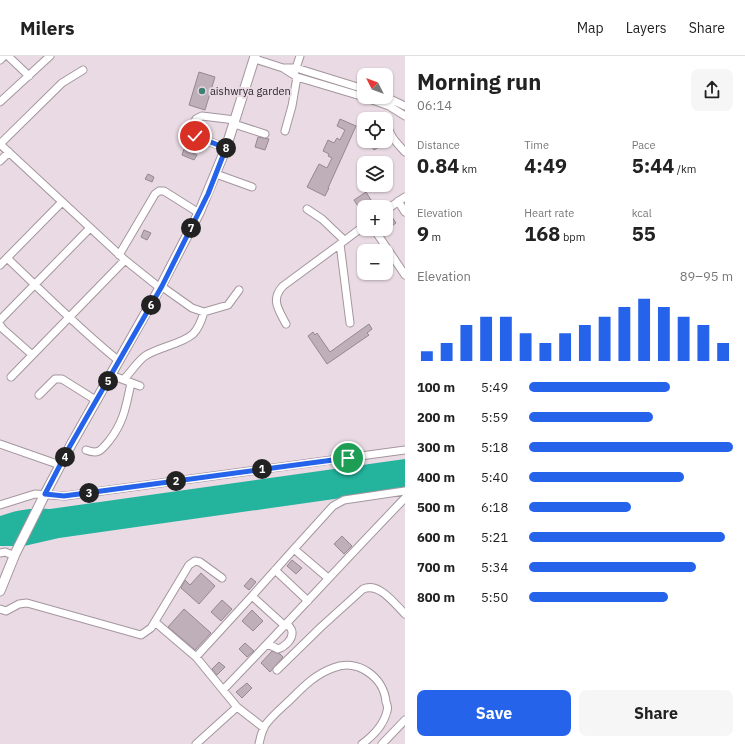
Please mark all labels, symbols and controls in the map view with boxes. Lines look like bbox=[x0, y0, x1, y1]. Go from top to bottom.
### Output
text: Milers bbox=[20, 16, 75, 40]
text: Map bbox=[577, 19, 604, 37]
text: Layers bbox=[626, 19, 667, 37]
text: Share bbox=[689, 19, 725, 37]
text: Morning run bbox=[417, 67, 541, 96]
north arrow bbox=[357, 68, 393, 104]
map controls bbox=[357, 68, 393, 280]
button: share bbox=[691, 69, 733, 111]
place label: aishwrya garden bbox=[210, 84, 291, 98]
marker: aishwrya garden bbox=[197, 86, 207, 96]
text: 06:14 bbox=[417, 97, 452, 114]
button: locate bbox=[357, 112, 393, 148]
pin bbox=[178, 119, 212, 153]
icon: check bbox=[184, 125, 206, 147]
pin: 8 bbox=[216, 138, 236, 158]
text: Distance bbox=[417, 138, 460, 152]
text: Time bbox=[524, 138, 549, 152]
text: Pace bbox=[632, 138, 656, 152]
text: 8 bbox=[223, 141, 229, 155]
text: 0.84 bbox=[417, 152, 459, 179]
text: 4:49 bbox=[524, 152, 567, 179]
text: 5:44 bbox=[632, 152, 674, 179]
button: layers bbox=[357, 156, 393, 192]
text: km bbox=[459, 162, 477, 176]
text: /km bbox=[674, 162, 696, 176]
button: + bbox=[357, 200, 393, 236]
text: Elevation bbox=[417, 206, 463, 220]
text: Heart rate bbox=[524, 206, 574, 220]
text: kcal bbox=[632, 206, 652, 220]
pin: 7 bbox=[181, 218, 201, 238]
text: 9 bbox=[417, 220, 429, 247]
text: 168 bbox=[524, 220, 560, 247]
text: 55 bbox=[632, 220, 656, 247]
text: 7 bbox=[188, 221, 194, 235]
text: m bbox=[429, 230, 441, 244]
text: bpm bbox=[560, 230, 585, 244]
button: − bbox=[357, 244, 393, 280]
text: Elevation bbox=[417, 268, 471, 285]
text: 89–95 m bbox=[680, 268, 733, 285]
pin: 6 bbox=[141, 295, 161, 315]
text: 6 bbox=[148, 298, 154, 312]
pin: 5 bbox=[98, 371, 118, 391]
text: 5 bbox=[105, 374, 111, 388]
text: 100 m bbox=[417, 379, 455, 396]
text: 5:49 bbox=[481, 379, 508, 396]
text: 200 m bbox=[417, 409, 455, 426]
text: 5:59 bbox=[481, 409, 508, 426]
text: 300 m bbox=[417, 439, 455, 456]
text: 5:18 bbox=[481, 439, 508, 456]
pin bbox=[331, 441, 365, 475]
pin: 4 bbox=[55, 447, 75, 467]
icon: arrive bbox=[337, 447, 359, 469]
text: 4 bbox=[62, 450, 68, 464]
pin: 1 bbox=[252, 459, 272, 479]
text: 1 bbox=[259, 462, 265, 476]
text: 400 m bbox=[417, 469, 455, 486]
text: 5:40 bbox=[481, 469, 508, 486]
pin: 2 bbox=[166, 471, 186, 491]
text: 2 bbox=[173, 474, 179, 488]
pin: 3 bbox=[79, 483, 99, 503]
text: 3 bbox=[86, 486, 92, 500]
text: 500 m bbox=[417, 499, 455, 516]
text: 6:18 bbox=[481, 499, 508, 516]
text: 600 m bbox=[417, 529, 455, 546]
text: 5:21 bbox=[481, 529, 508, 546]
text: 700 m bbox=[417, 559, 455, 576]
text: 5:34 bbox=[481, 559, 508, 576]
text: 800 m bbox=[417, 589, 455, 606]
text: 5:50 bbox=[481, 589, 508, 606]
button: Save bbox=[417, 690, 571, 736]
button: Share bbox=[579, 690, 733, 736]

